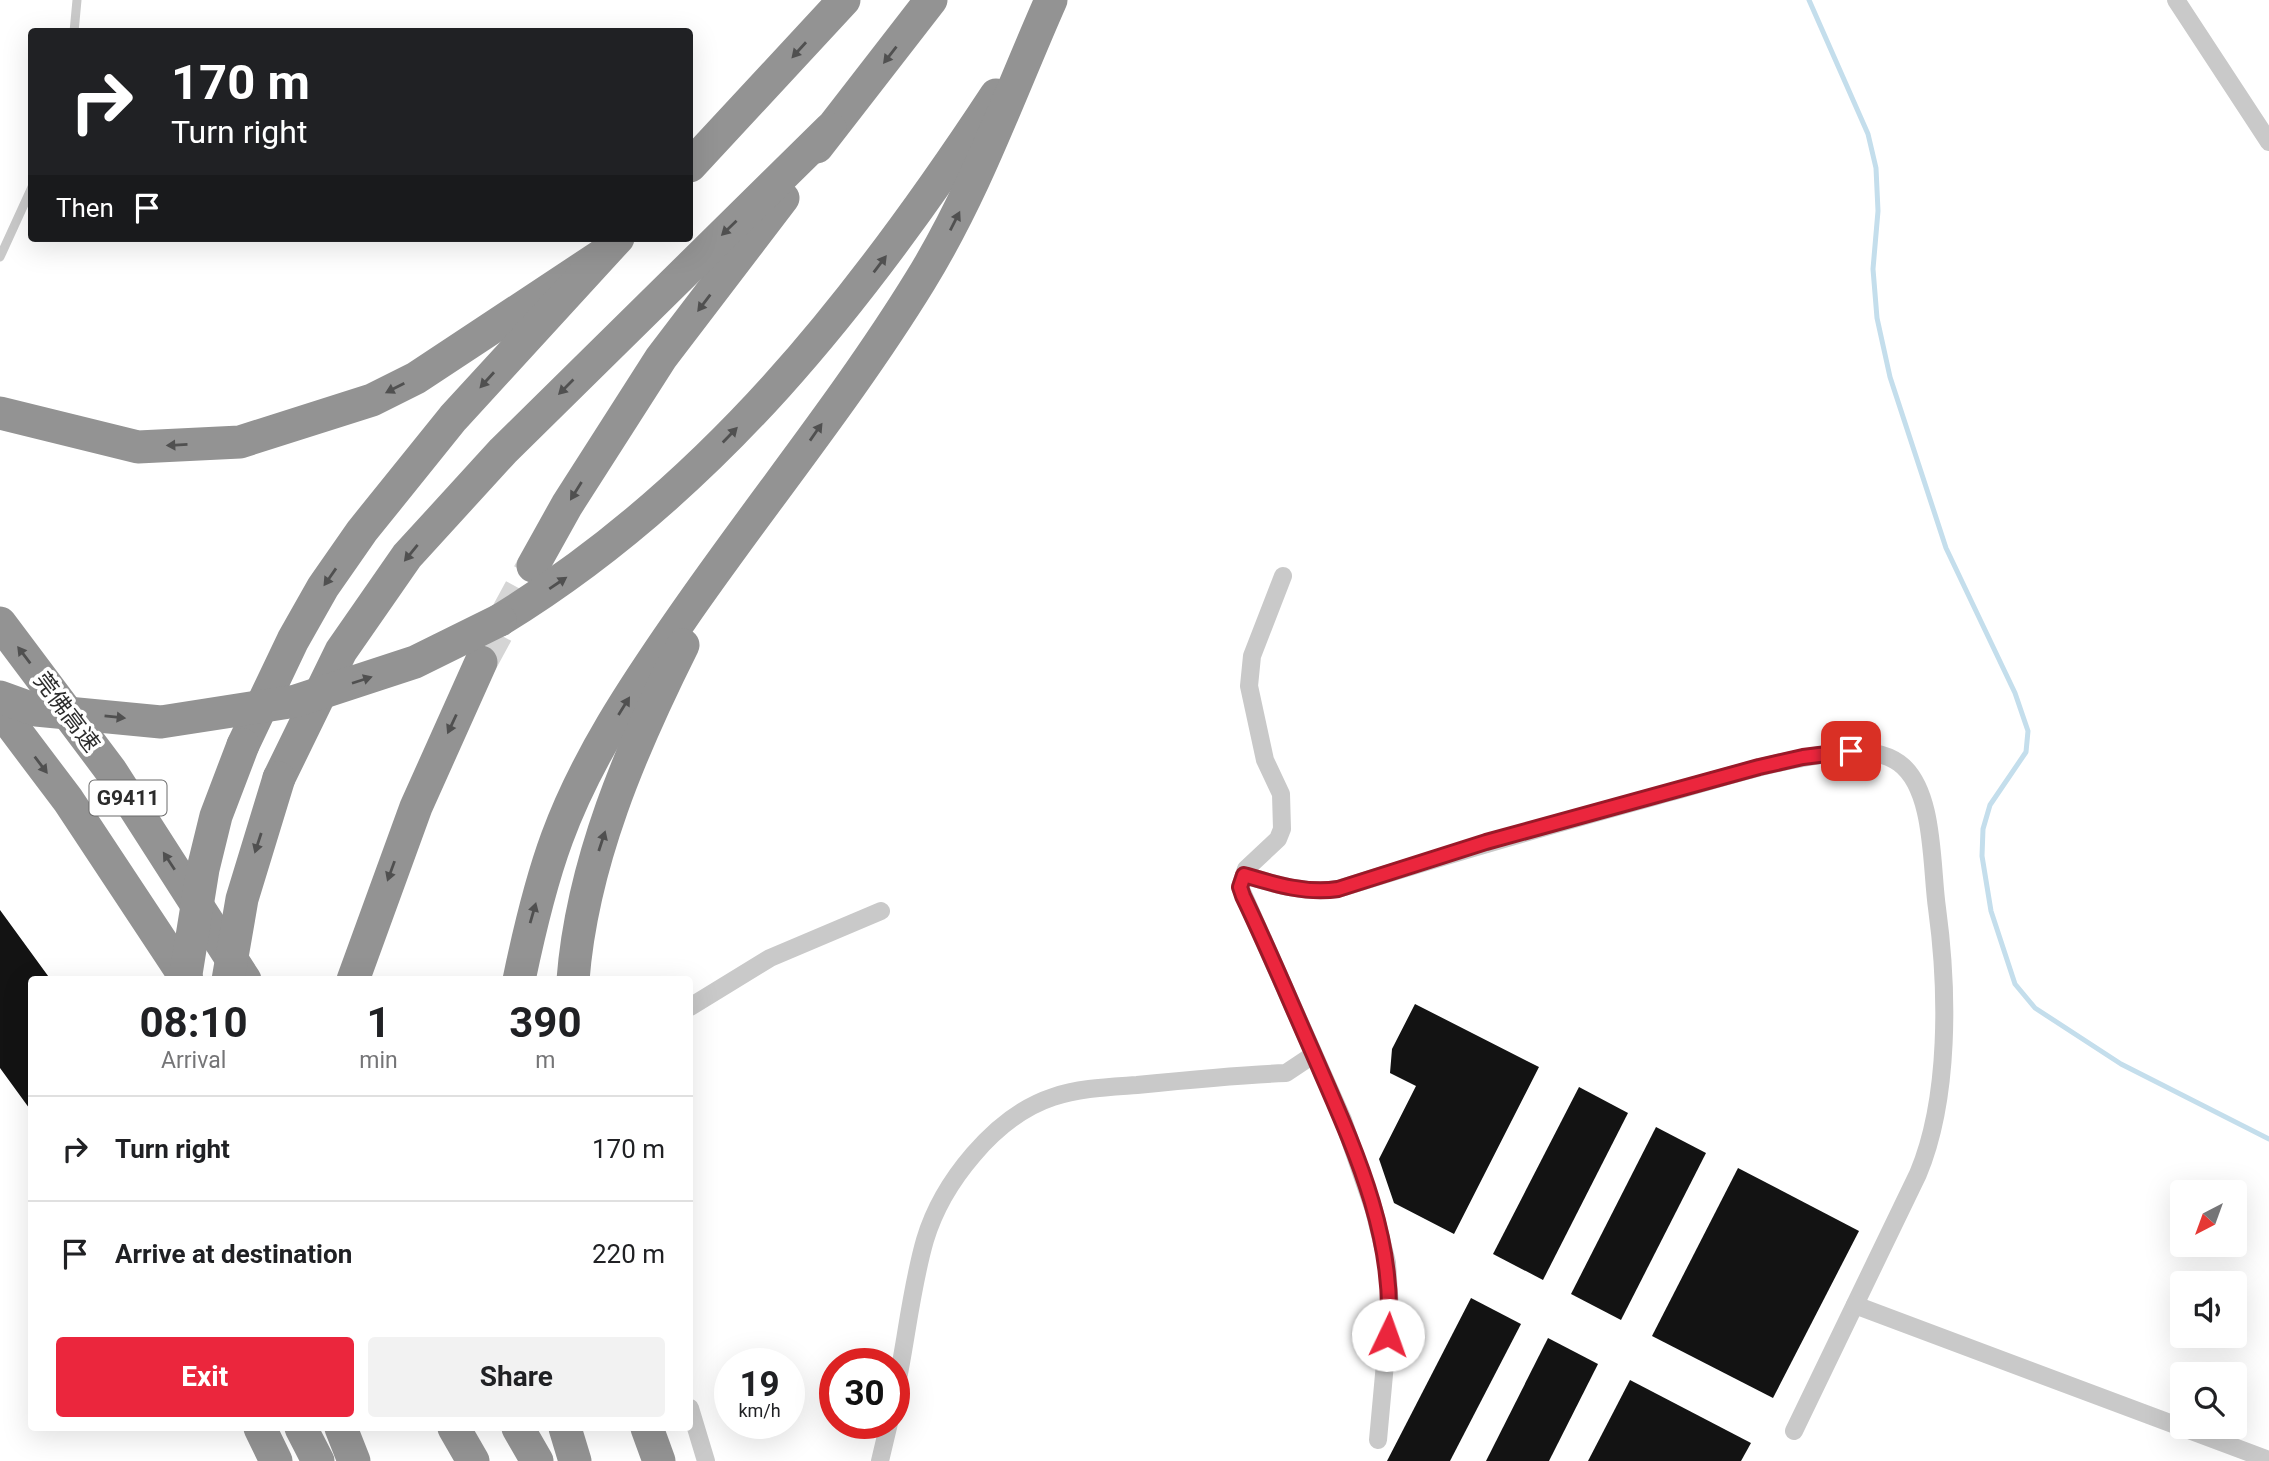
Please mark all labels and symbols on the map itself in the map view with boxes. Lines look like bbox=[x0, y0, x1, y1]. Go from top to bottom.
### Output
one-way arrow bbox=[791, 42, 807, 59]
one-way arrow bbox=[883, 45, 898, 63]
one-way arrow bbox=[948, 211, 960, 231]
one-way arrow bbox=[720, 219, 737, 236]
one-way arrow bbox=[872, 255, 886, 273]
one-way arrow bbox=[697, 294, 711, 312]
one-way arrow bbox=[480, 372, 495, 389]
one-way arrow bbox=[558, 379, 574, 395]
one-way arrow bbox=[385, 383, 405, 394]
one-way arrow bbox=[809, 422, 822, 441]
one-way arrow bbox=[721, 427, 737, 444]
one-way arrow bbox=[166, 440, 188, 451]
one-way arrow bbox=[569, 481, 582, 501]
one-way arrow bbox=[403, 544, 418, 562]
one-way arrow bbox=[323, 568, 337, 586]
one-way arrow bbox=[548, 577, 568, 590]
one-way arrow bbox=[16, 646, 31, 664]
street label: 莞佛高速 bbox=[28, 667, 105, 757]
one-way arrow bbox=[351, 674, 372, 685]
one-way arrow bbox=[617, 696, 630, 715]
one-way arrow bbox=[104, 712, 126, 723]
one-way arrow bbox=[447, 714, 458, 734]
pin bbox=[1821, 721, 1881, 781]
one-way arrow bbox=[34, 756, 48, 774]
road number: G9411 bbox=[90, 780, 166, 816]
one-way arrow bbox=[597, 831, 608, 852]
one-way arrow bbox=[252, 832, 262, 853]
one-way arrow bbox=[162, 851, 175, 870]
one-way arrow bbox=[385, 861, 396, 882]
one-way arrow bbox=[529, 903, 539, 924]
north arrow bbox=[2170, 1180, 2247, 1256]
position arrow bbox=[1351, 1298, 1425, 1372]
speed limit sign: 30 bbox=[819, 1348, 910, 1439]

